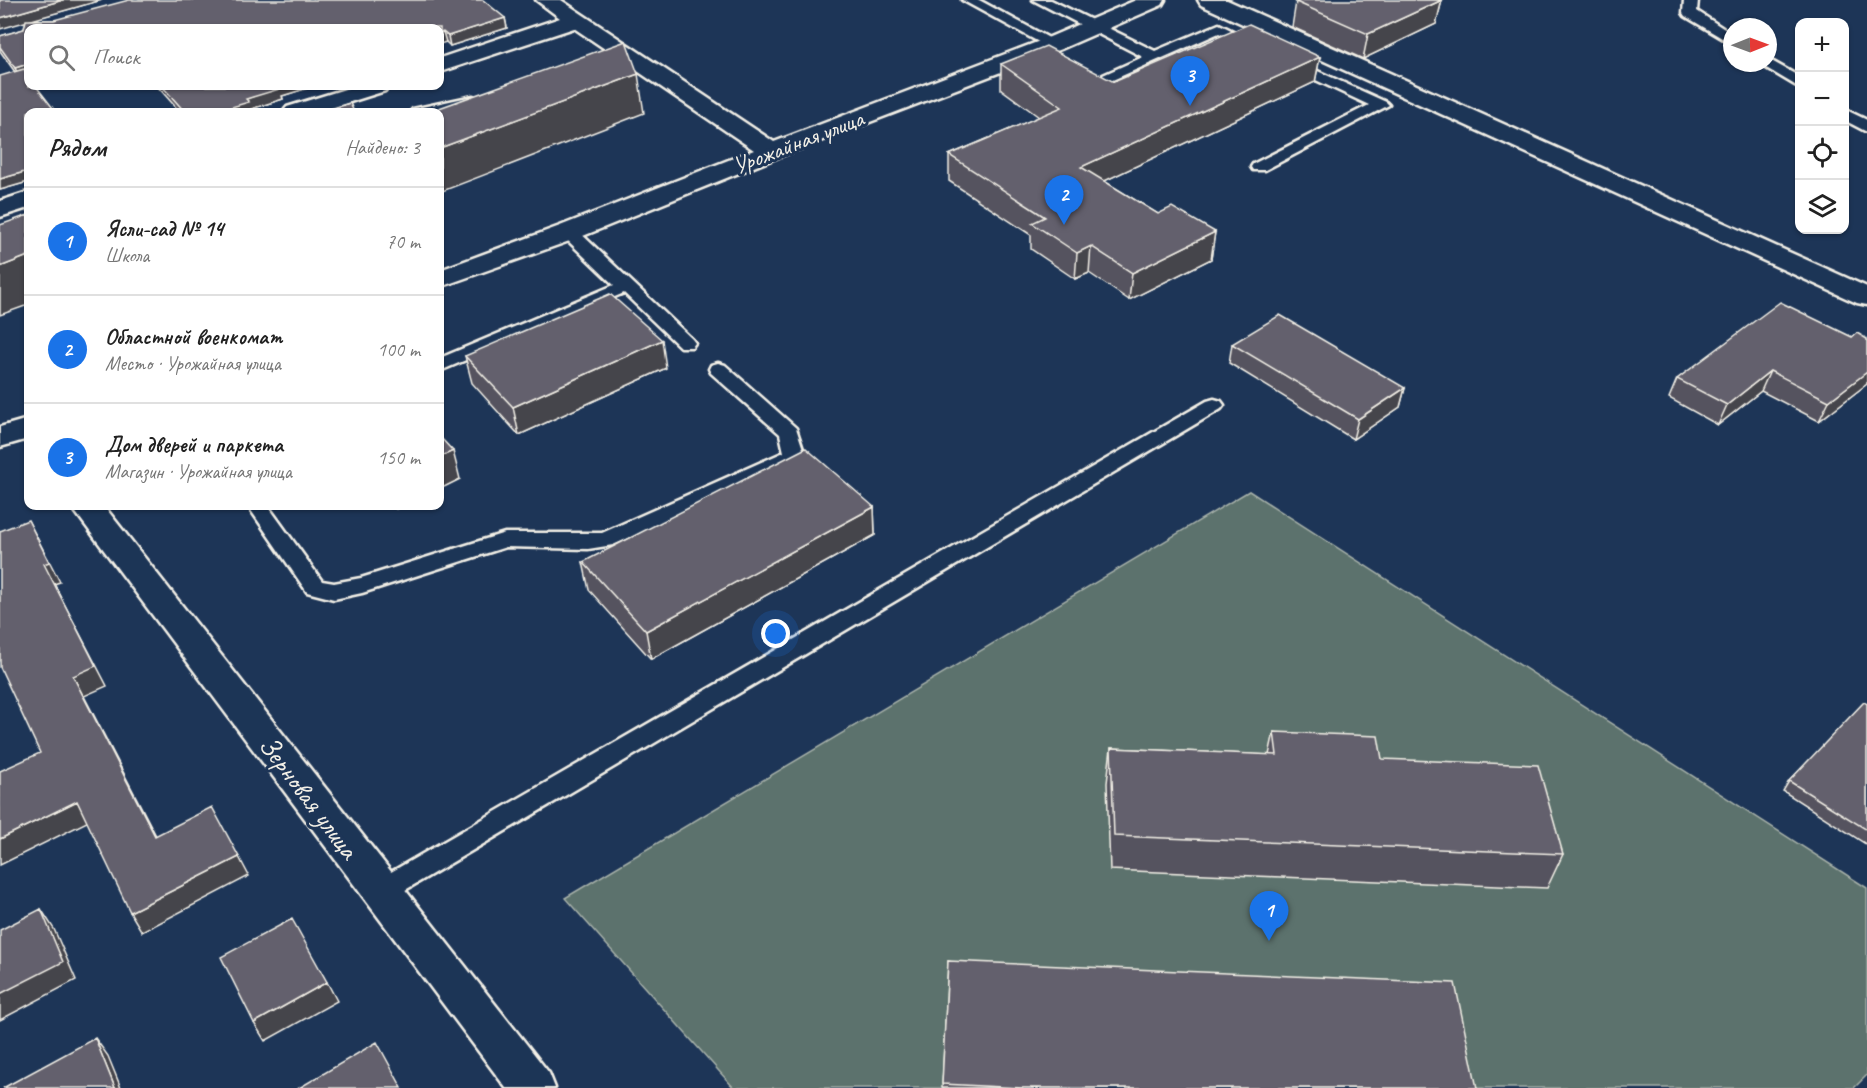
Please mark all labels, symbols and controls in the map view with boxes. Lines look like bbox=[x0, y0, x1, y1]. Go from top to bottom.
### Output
north arrow bbox=[1723, 18, 1777, 72]
map controls bbox=[1795, 18, 1849, 234]
button: + bbox=[1795, 18, 1849, 72]
search box bbox=[24, 24, 444, 90]
icon: search bbox=[45, 41, 78, 74]
text: Поиск bbox=[93, 43, 139, 71]
pin: 3 bbox=[1170, 57, 1210, 106]
button: − bbox=[1795, 72, 1849, 126]
street label: Урожайная улица bbox=[728, 103, 869, 181]
button: locate bbox=[1795, 126, 1849, 180]
text: Рядом bbox=[48, 131, 106, 164]
text: Найдено: 3 bbox=[345, 135, 420, 160]
pin: 2 bbox=[1044, 176, 1084, 225]
button: layers bbox=[1795, 180, 1849, 234]
text: Ясли-сад № 14 bbox=[105, 215, 223, 243]
text: 1 bbox=[63, 229, 72, 254]
text: 70 m bbox=[386, 229, 420, 254]
text: Школа bbox=[105, 243, 149, 268]
text: Областной военкомат bbox=[105, 323, 282, 351]
text: 2 bbox=[63, 337, 72, 362]
text: 100 m bbox=[377, 337, 420, 362]
text: Место · Урожайная улица bbox=[105, 351, 281, 376]
text: Дом дверей и паркета bbox=[105, 431, 283, 459]
text: 3 bbox=[63, 445, 72, 470]
text: 150 m bbox=[377, 445, 420, 470]
text: Магазин · Урожайная улица bbox=[105, 459, 292, 484]
your location bbox=[761, 619, 790, 648]
street label: Зерновая улица bbox=[251, 728, 368, 867]
pin: 1 bbox=[1250, 892, 1288, 941]

